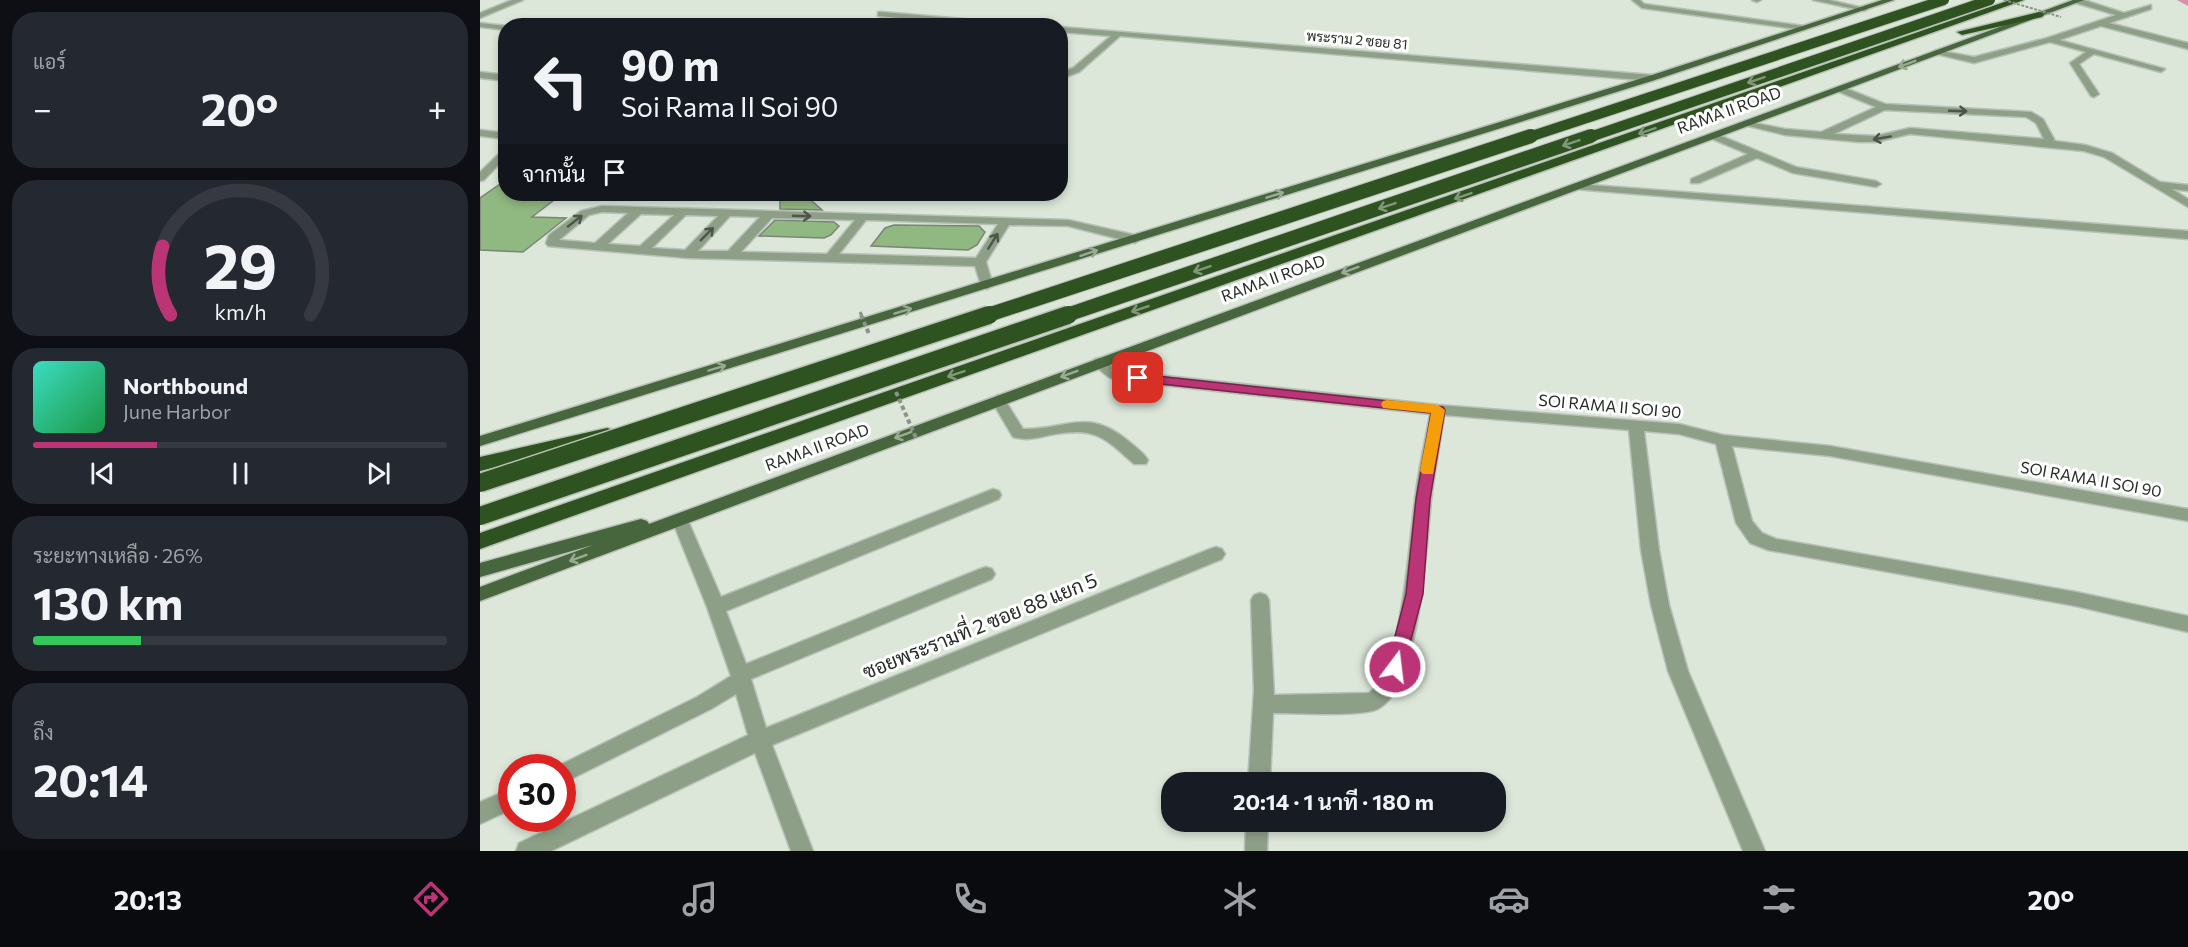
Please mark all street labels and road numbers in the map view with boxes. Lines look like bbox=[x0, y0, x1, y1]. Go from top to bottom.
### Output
street label: พระราม 2 ซอย 81 bbox=[1306, 27, 1408, 52]
street label: RAMA II ROAD bbox=[1674, 82, 1783, 137]
street label: RAMA II ROAD bbox=[1218, 250, 1327, 305]
street label: SOI RAMA II SOI 90 bbox=[1538, 390, 1682, 421]
street label: RAMA II ROAD bbox=[762, 419, 871, 474]
street label: SOI RAMA II SOI 90 bbox=[2019, 457, 2163, 500]
street label: ซอยพระรามที่ 2 ซอย 88 แยก 5 bbox=[857, 563, 1101, 683]

